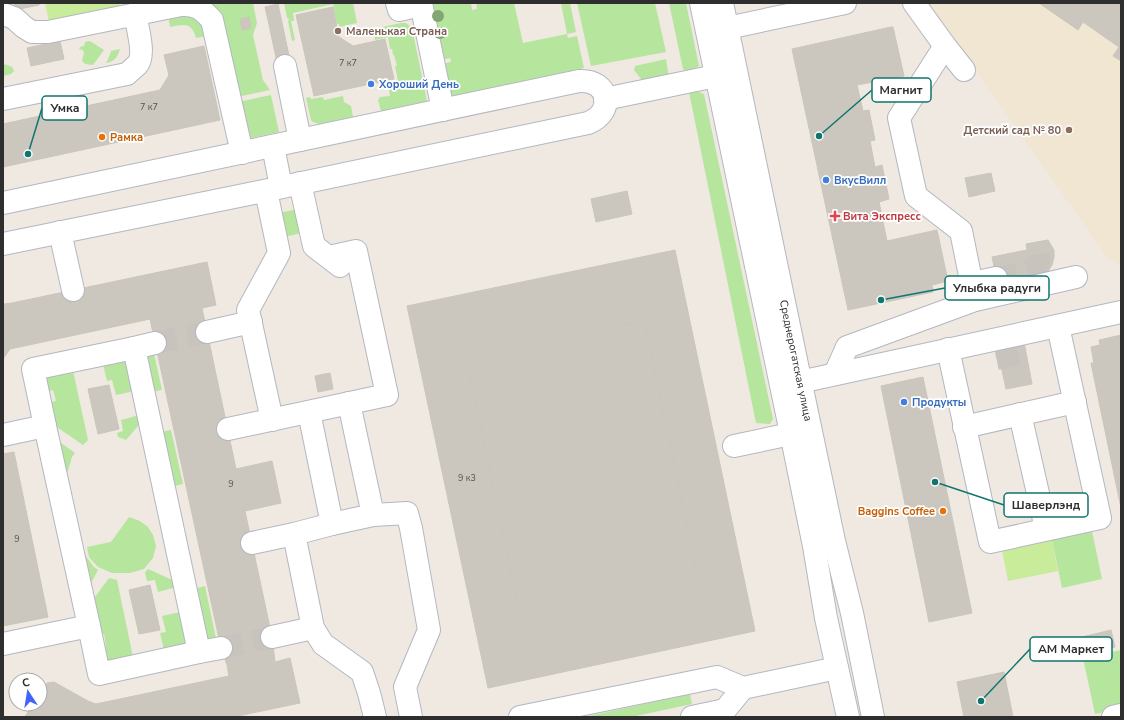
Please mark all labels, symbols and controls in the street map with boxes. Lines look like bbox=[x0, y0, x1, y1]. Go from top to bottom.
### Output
place label: Маленькая Страна bbox=[346, 24, 447, 39]
marker: Маленькая Страна bbox=[333, 26, 343, 36]
house number: 7 к7 bbox=[339, 57, 357, 69]
place label: Хороший День bbox=[378, 77, 459, 92]
callout: Магнит bbox=[872, 78, 931, 102]
marker: Хороший День bbox=[366, 79, 376, 89]
text: Магнит bbox=[880, 82, 923, 98]
callout: Умка bbox=[42, 96, 87, 120]
text: Умка bbox=[50, 100, 79, 116]
house number: 7 к7 bbox=[140, 101, 158, 113]
place label: Детский сад № 80 bbox=[964, 123, 1061, 138]
marker: Детский сад № 80 bbox=[1064, 125, 1074, 135]
place label: Рамка bbox=[110, 130, 143, 145]
marker: Рамка bbox=[97, 132, 107, 142]
place label: ВкусВилл bbox=[834, 173, 886, 188]
marker: ВкусВилл bbox=[821, 175, 831, 185]
place label: Вита Экспресс bbox=[843, 209, 921, 224]
marker: Вита Экспресс bbox=[830, 211, 840, 221]
callout: Улыбка радуги bbox=[945, 276, 1049, 300]
text: Улыбка радуги bbox=[952, 280, 1041, 296]
street label: Среднерогатская улица bbox=[776, 298, 816, 423]
place label: Продукты bbox=[912, 395, 966, 410]
marker: Продукты bbox=[899, 397, 909, 407]
house number: 9 к3 bbox=[458, 472, 476, 484]
house number: 9 bbox=[228, 478, 234, 490]
callout: Шаверлэнд bbox=[1004, 493, 1088, 517]
text: Шаверлэнд bbox=[1012, 497, 1081, 513]
place label: Baggins Coffee bbox=[858, 504, 935, 519]
marker: Baggins Coffee bbox=[938, 506, 948, 516]
house number: 9 bbox=[14, 533, 20, 545]
callout: АМ Маркет bbox=[1030, 637, 1112, 661]
text: АМ Маркет bbox=[1038, 641, 1104, 657]
north arrow bbox=[8, 672, 48, 712]
text: С bbox=[21, 674, 32, 691]

